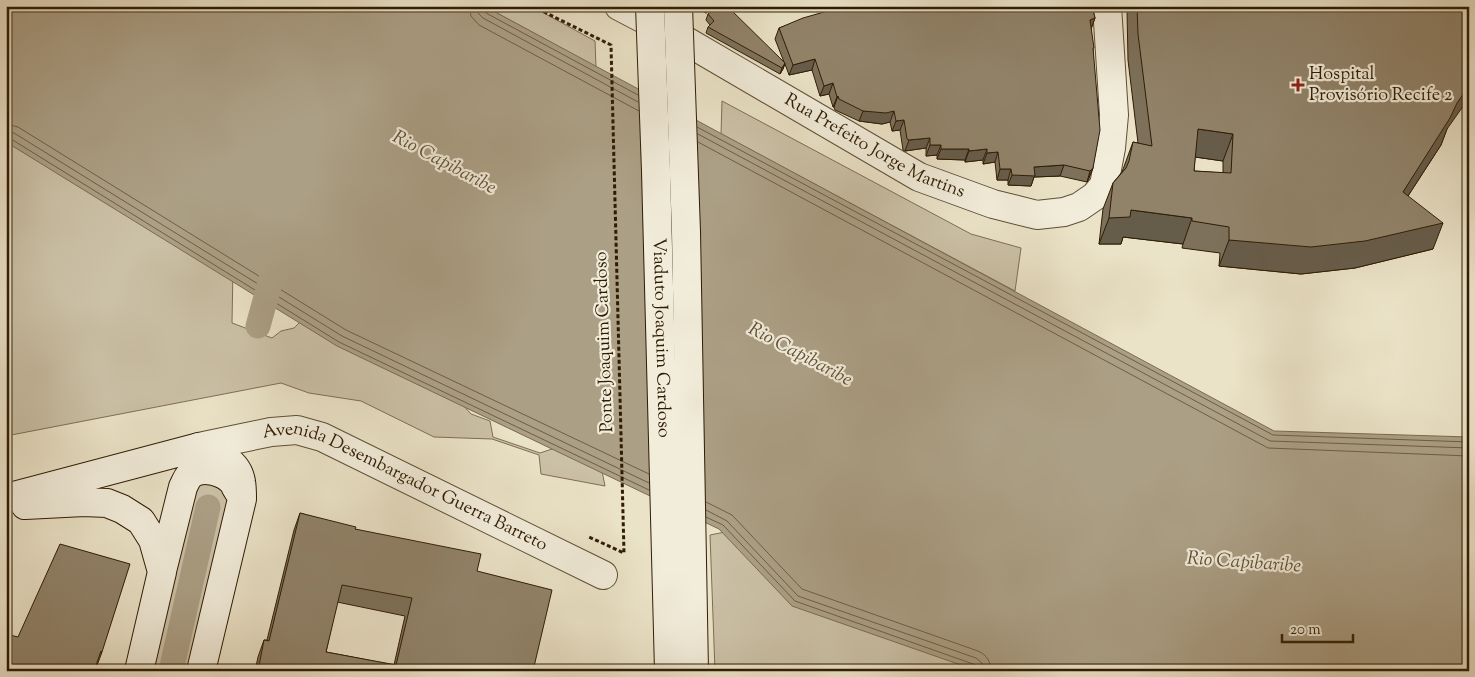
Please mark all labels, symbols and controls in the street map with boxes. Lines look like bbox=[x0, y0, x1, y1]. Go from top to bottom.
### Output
place label: Hospital Provisório Recife 2 bbox=[1309, 62, 1453, 109]
marker: Hospital Provisório Recife 2 bbox=[1291, 78, 1305, 92]
street label: Rua Prefeito Jorge Martins bbox=[779, 88, 968, 206]
water label: Rio Capibaribe bbox=[387, 124, 501, 202]
street label: Viaduto Joaquim Cardoso bbox=[645, 238, 676, 438]
street label: Ponte Joaquim Cardoso bbox=[589, 251, 621, 433]
water label: Rio Capibaribe bbox=[743, 316, 857, 394]
street label: Avenida Desembargador Guerra Barreto bbox=[260, 416, 552, 559]
water label: Rio Capibaribe bbox=[1186, 546, 1302, 580]
scale bar bbox=[1282, 612, 1354, 644]
text: 20 m bbox=[1290, 620, 1321, 641]

